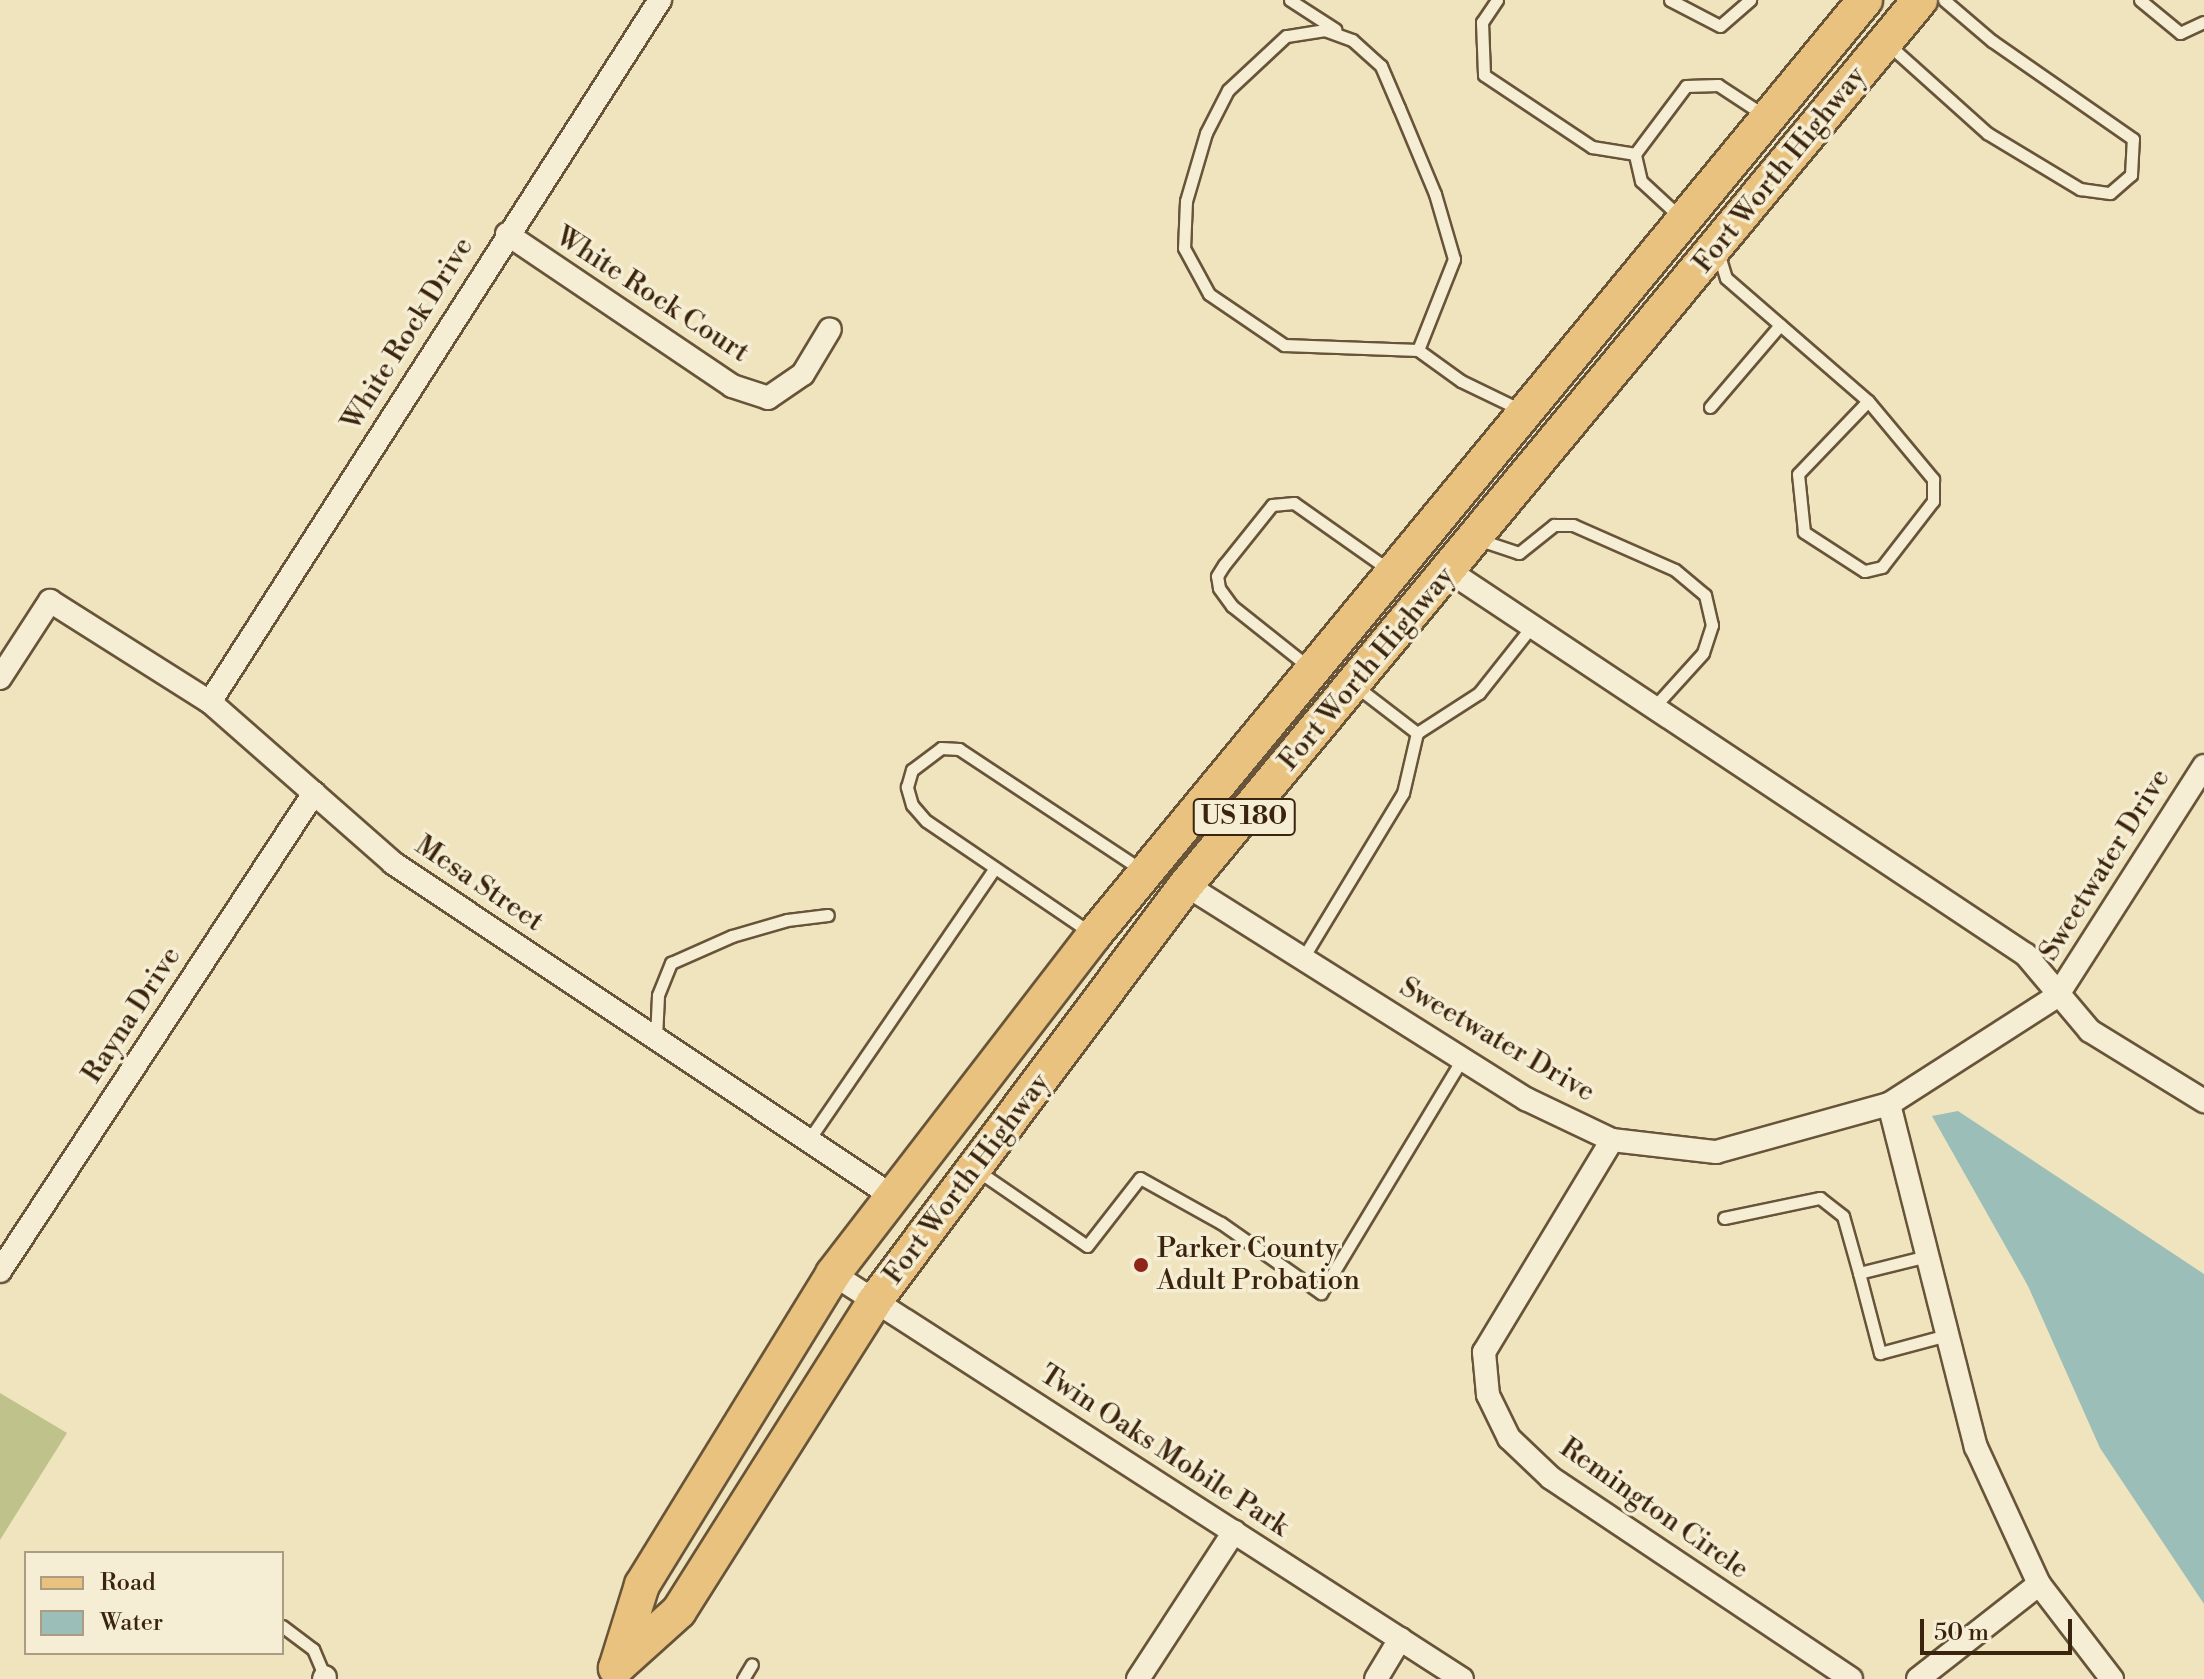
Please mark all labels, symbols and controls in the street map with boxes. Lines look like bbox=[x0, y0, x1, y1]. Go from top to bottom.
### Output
street label: Fort Worth Highway bbox=[1687, 60, 1873, 280]
street label: White Rock Court bbox=[549, 220, 755, 370]
street label: White Rock Drive bbox=[335, 231, 481, 437]
street label: Fort Worth Highway bbox=[1272, 560, 1462, 778]
street label: Sweetwater Drive bbox=[2033, 763, 2177, 967]
road number: US 180 bbox=[1192, 795, 1296, 839]
street label: Mesa Street bbox=[409, 829, 549, 939]
street label: Rayna Drive bbox=[76, 941, 188, 1089]
street label: Sweetwater Drive bbox=[1394, 971, 1600, 1109]
street label: Fort Worth Highway bbox=[877, 1067, 1057, 1291]
place label: Parker County Adult Probation bbox=[1157, 1232, 1360, 1298]
marker: Parker County Adult Probation bbox=[1132, 1256, 1150, 1274]
street label: Twin Oaks Mobile Park bbox=[1033, 1358, 1295, 1544]
street label: Remington Circle bbox=[1553, 1431, 1755, 1587]
legend bbox=[24, 1551, 284, 1655]
text: Road bbox=[100, 1568, 156, 1598]
scale bar bbox=[1924, 1603, 2076, 1653]
text: Water bbox=[100, 1608, 163, 1638]
text: 50 m bbox=[1934, 1618, 1989, 1648]

